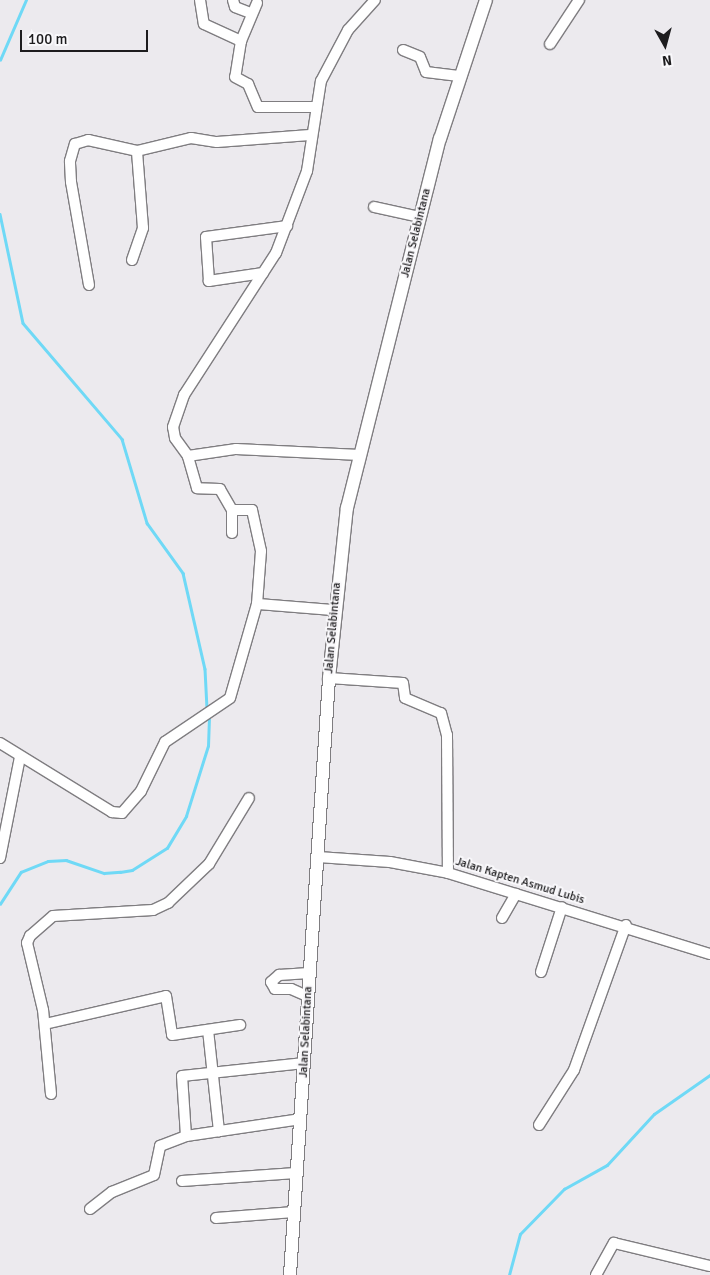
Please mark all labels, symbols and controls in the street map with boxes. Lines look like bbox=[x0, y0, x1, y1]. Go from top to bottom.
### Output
scale bar bbox=[22, 20, 150, 52]
north arrow bbox=[640, 20, 690, 70]
text: 100 m bbox=[28, 30, 68, 48]
text: N bbox=[661, 51, 673, 69]
street label: Jalan Selabintana bbox=[398, 187, 434, 279]
street label: Jalan Selabintana bbox=[322, 582, 344, 674]
street label: Jalan Kapten Asmud Lubis bbox=[454, 855, 586, 907]
street label: Jalan Selabintana bbox=[296, 986, 316, 1078]

